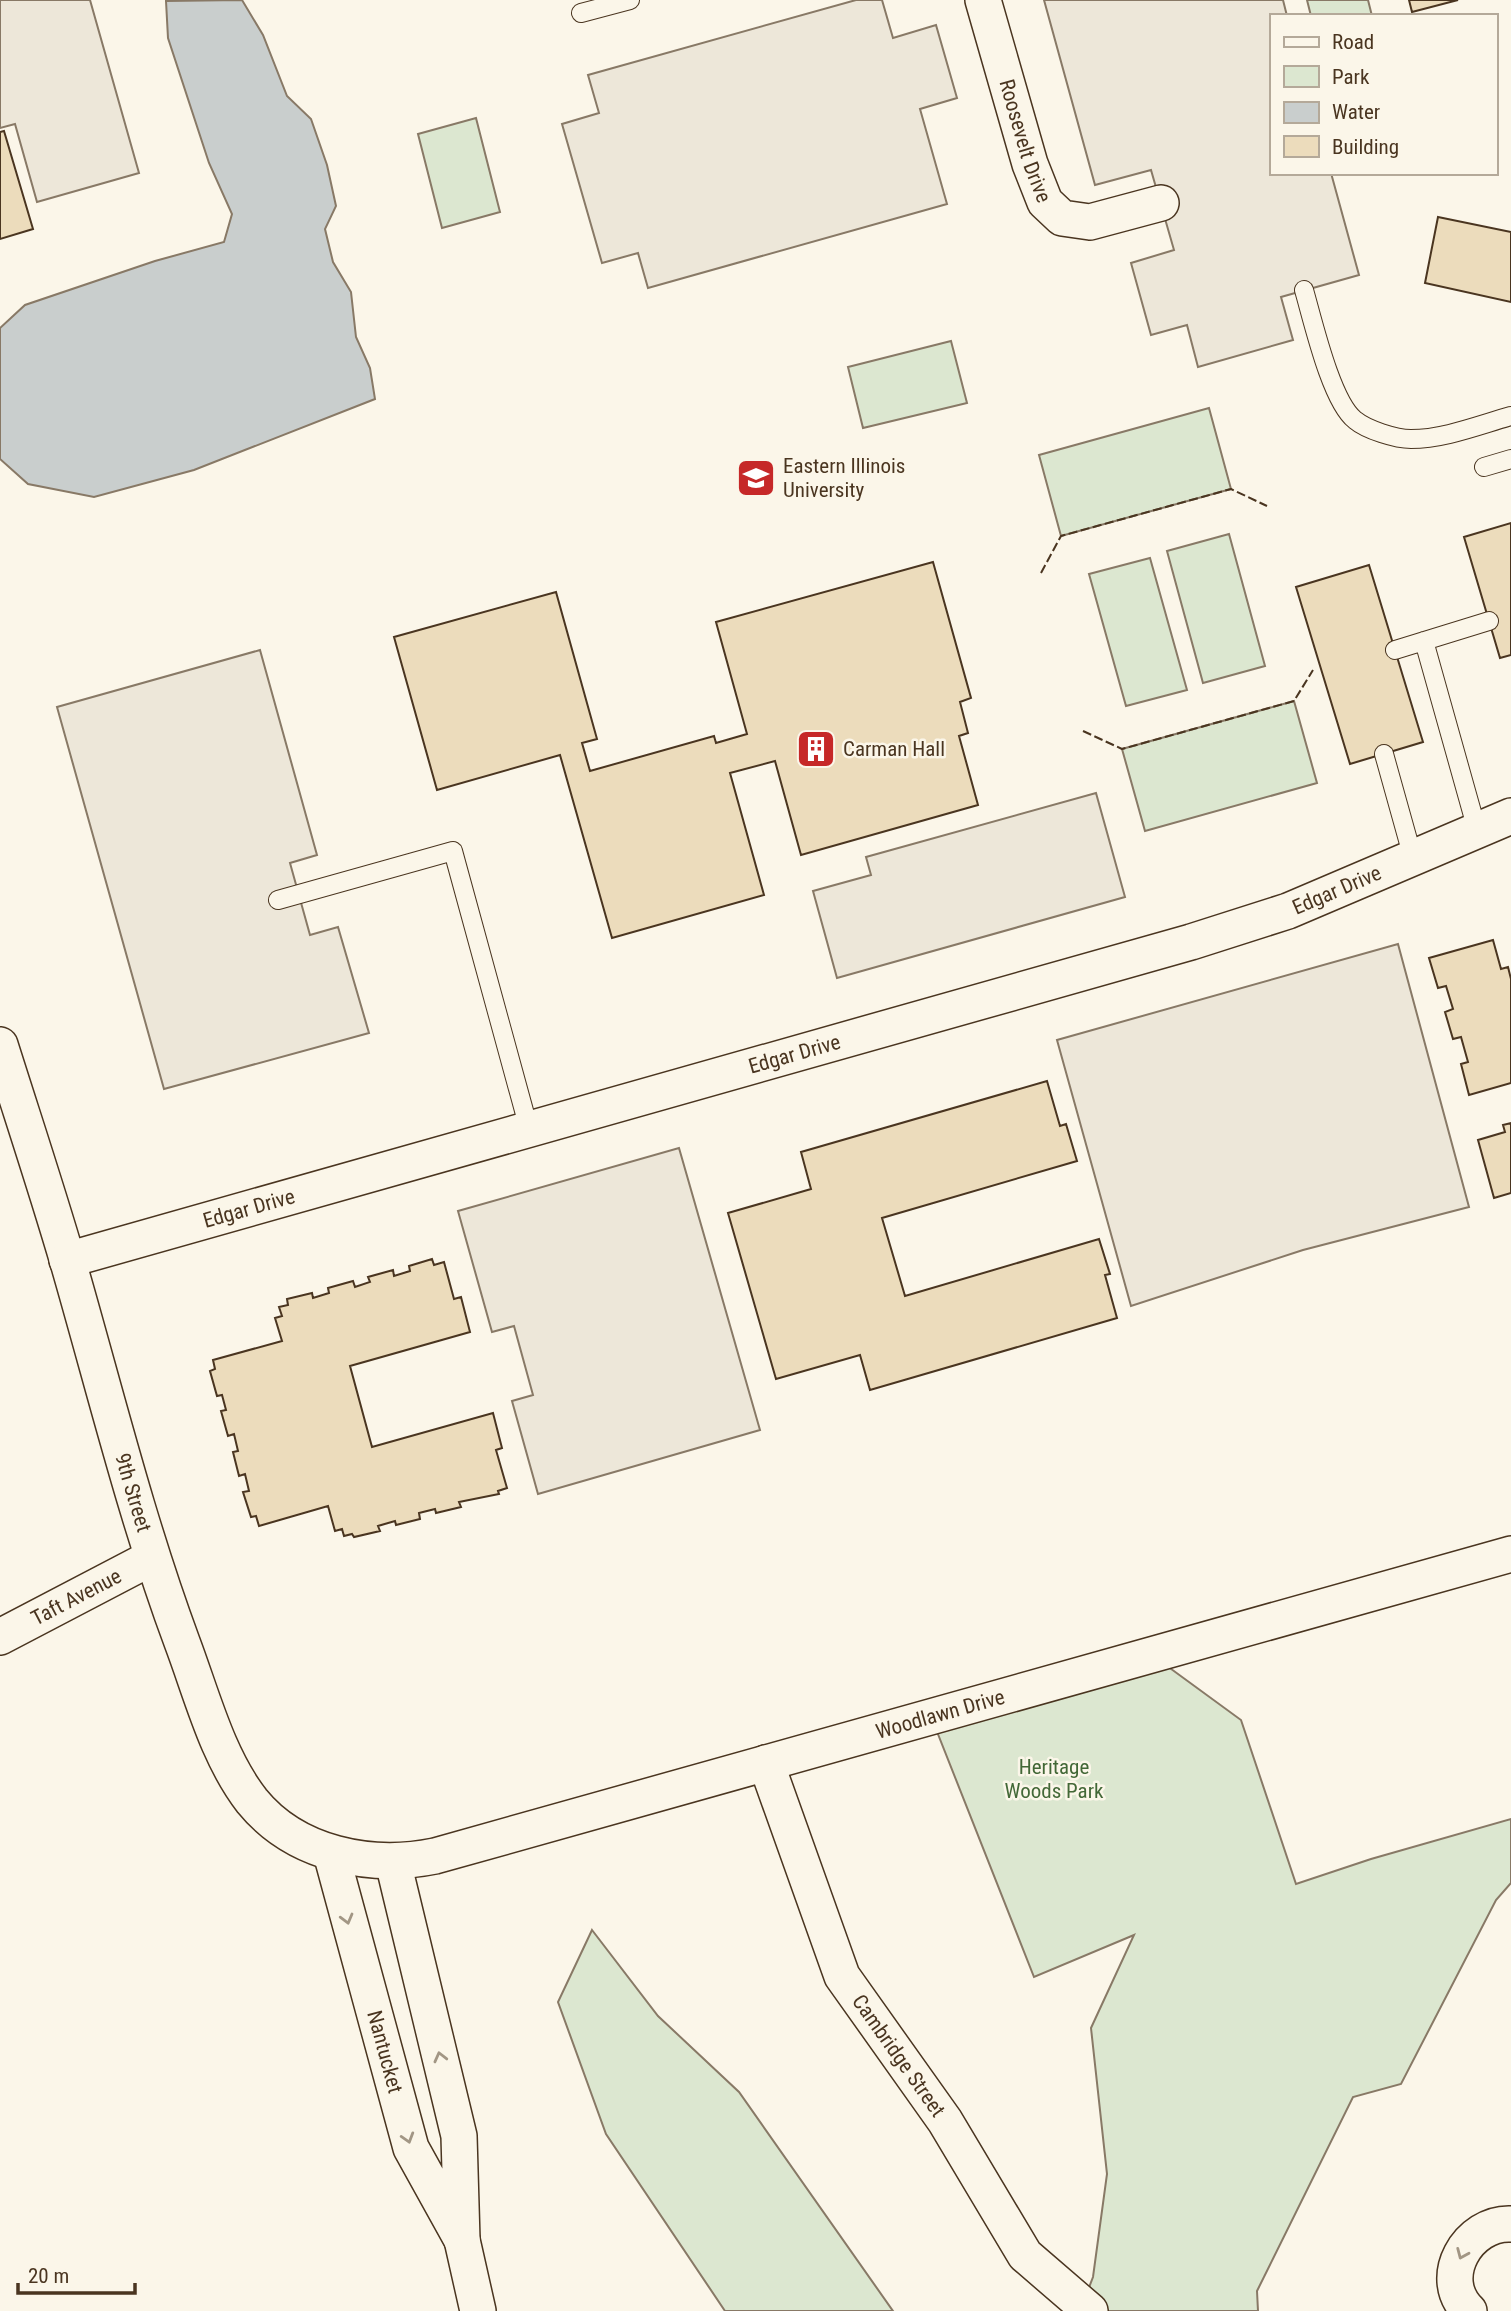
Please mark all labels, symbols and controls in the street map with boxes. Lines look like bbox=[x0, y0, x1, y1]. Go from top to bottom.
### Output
legend bbox=[1270, 14, 1497, 175]
text: Road bbox=[1332, 30, 1374, 54]
text: Park bbox=[1332, 65, 1370, 89]
street label: Roosevelt Drive bbox=[994, 76, 1056, 206]
text: Water bbox=[1332, 100, 1380, 124]
text: Building bbox=[1332, 135, 1399, 159]
place label: Eastern Illinois University bbox=[783, 454, 905, 502]
school or university icon: Eastern Illinois University bbox=[735, 457, 777, 499]
building icon: Carman Hall bbox=[795, 728, 837, 770]
place label: Carman Hall bbox=[843, 737, 945, 761]
street label: Edgar Drive bbox=[1289, 861, 1385, 920]
street label: Edgar Drive bbox=[746, 1030, 843, 1079]
street label: Edgar Drive bbox=[200, 1184, 298, 1233]
street label: 9th Street bbox=[110, 1451, 156, 1535]
street label: Taft Avenue bbox=[27, 1564, 125, 1630]
street label: Woodlawn Drive bbox=[873, 1685, 1007, 1744]
park label: Heritage Woods Park bbox=[1004, 1755, 1104, 1803]
one-way arrow bbox=[339, 1913, 354, 1925]
street label: Cambridge Street bbox=[847, 1990, 950, 2121]
street label: Nantucket bbox=[362, 2008, 408, 2096]
one-way arrow bbox=[434, 2051, 448, 2063]
one-way arrow bbox=[400, 2132, 415, 2144]
one-way arrow bbox=[1457, 2247, 1471, 2259]
scale bar bbox=[18, 2252, 135, 2296]
text: 20 m bbox=[28, 2264, 69, 2288]

